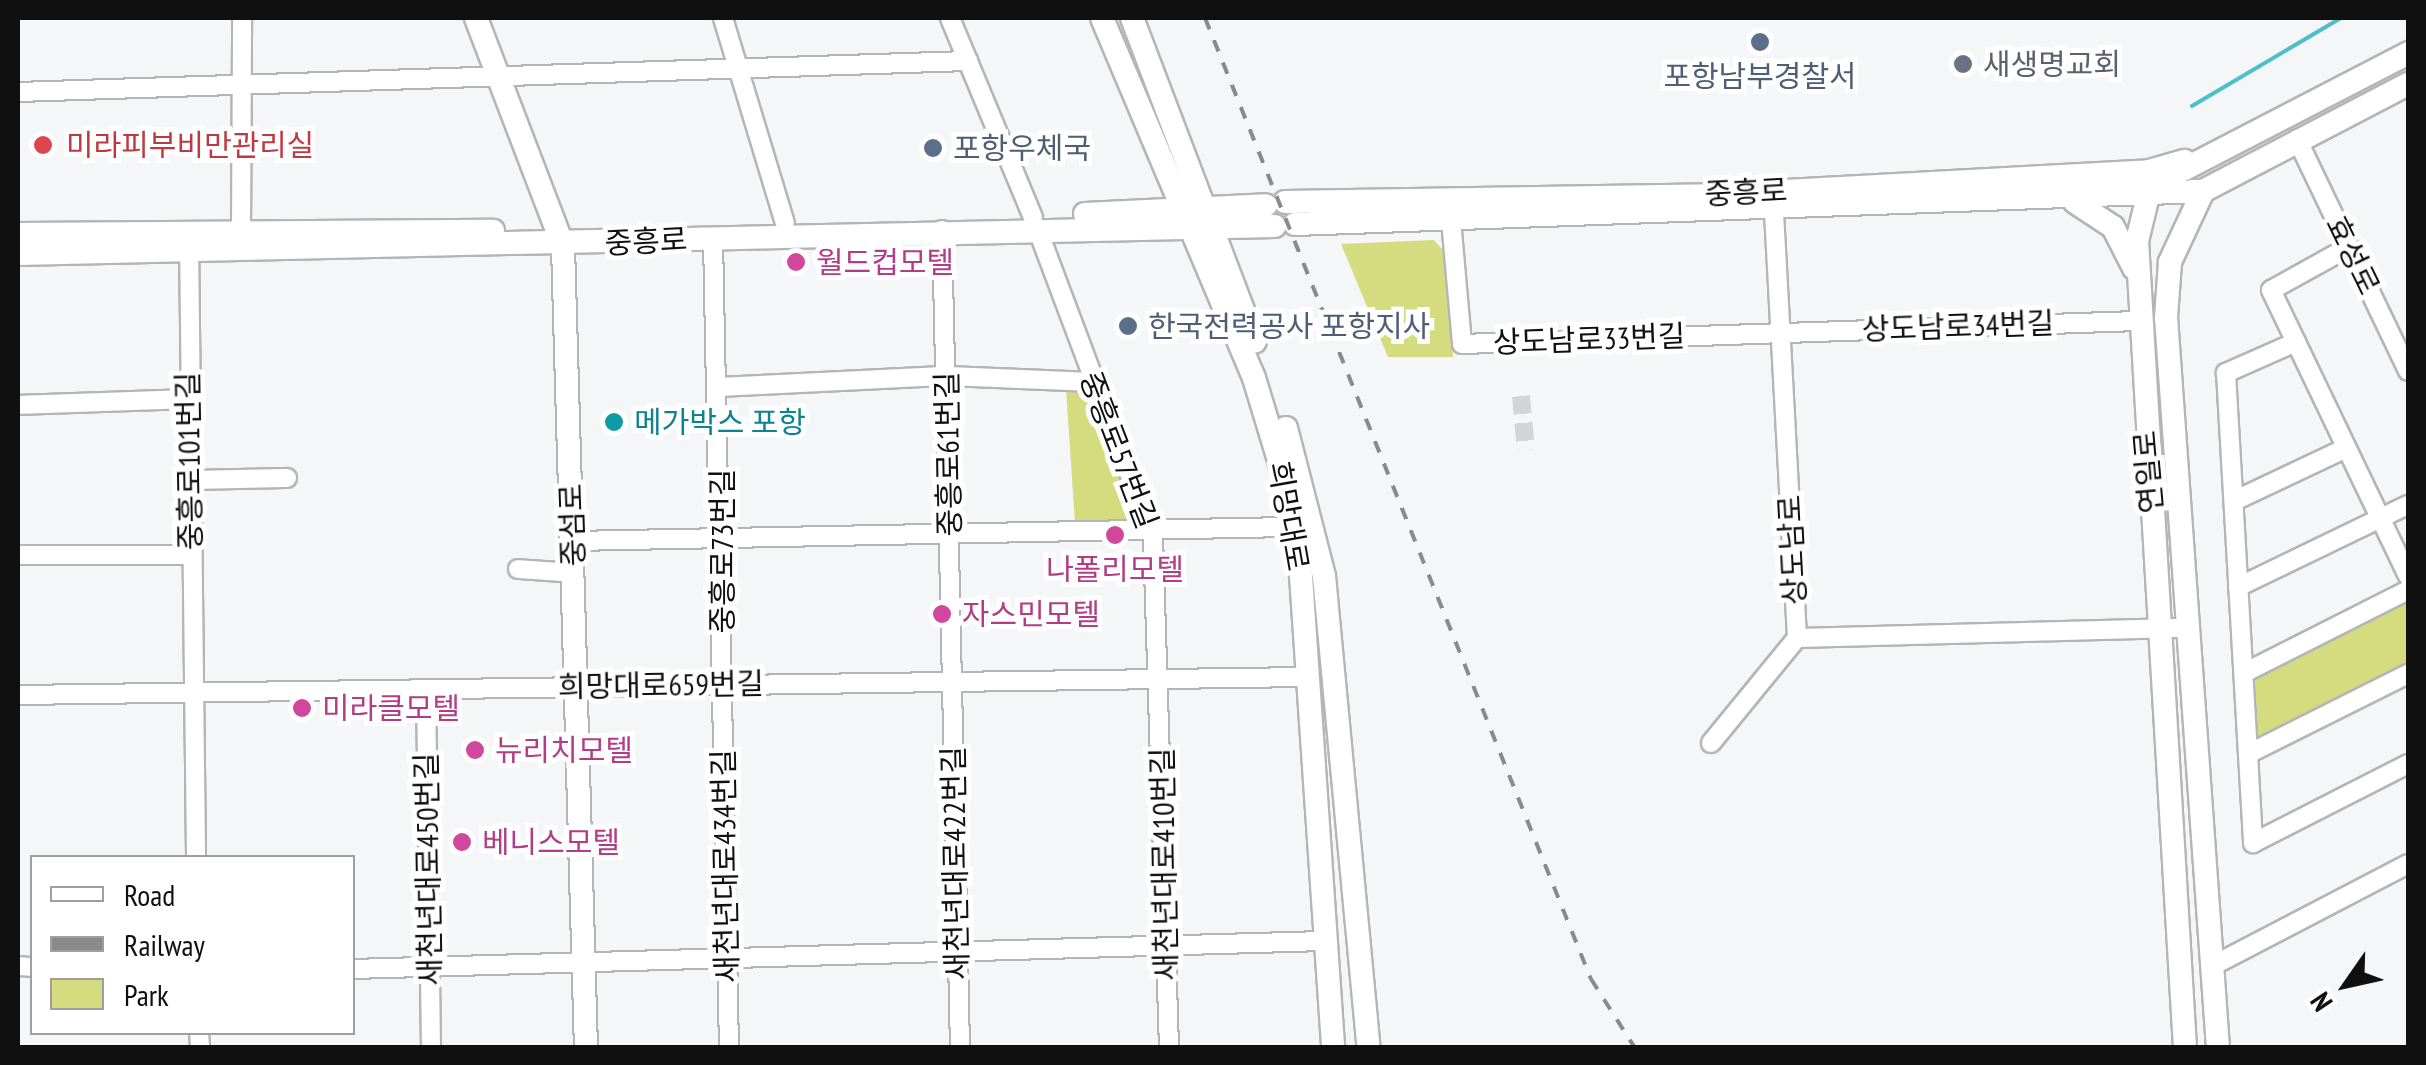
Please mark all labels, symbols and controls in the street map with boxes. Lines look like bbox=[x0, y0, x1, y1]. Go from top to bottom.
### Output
marker: 포항남부경찰서 bbox=[1749, 31, 1771, 53]
place label: 새생명교회 bbox=[1983, 46, 2121, 82]
marker: 새생명교회 bbox=[1952, 53, 1974, 75]
place label: 포항남부경찰서 bbox=[1663, 58, 1857, 94]
place label: 미라피부비만관리실 bbox=[66, 127, 314, 163]
place label: 포항우체국 bbox=[953, 130, 1091, 166]
marker: 미라피부비만관리실 bbox=[30, 132, 56, 158]
marker: 포항우체국 bbox=[922, 137, 944, 159]
street label: 중흥로 bbox=[1704, 172, 1788, 212]
street label: 효성로 bbox=[2319, 210, 2387, 300]
street label: 중흥로 bbox=[604, 221, 688, 261]
place label: 월드컵모텔 bbox=[816, 244, 954, 280]
marker: 월드컵모텔 bbox=[785, 251, 807, 273]
street label: 상도남로34번길 bbox=[1861, 305, 2055, 347]
place label: 한국전력공사 포항지사 bbox=[1148, 308, 1430, 344]
marker: 한국전력공사 포항지사 bbox=[1117, 315, 1139, 337]
street label: 상도남로33번길 bbox=[1492, 318, 1686, 360]
street label: 중흥로57번길 bbox=[1073, 367, 1165, 533]
street label: 중흥로101번길 bbox=[169, 371, 209, 551]
street label: 중흥로61번길 bbox=[929, 371, 967, 537]
place label: 메가박스 포항 bbox=[634, 404, 806, 440]
marker: 메가박스 포항 bbox=[603, 411, 625, 433]
street label: 연일로 bbox=[2126, 429, 2170, 515]
street label: 희망대로 bbox=[1262, 459, 1316, 573]
street label: 중흥로73번길 bbox=[704, 469, 740, 633]
street label: 중섬로 bbox=[553, 483, 591, 567]
street label: 상도남로 bbox=[1771, 494, 1813, 606]
marker: 나폴리모텔 bbox=[1104, 524, 1126, 546]
place label: 나폴리모텔 bbox=[1046, 551, 1184, 587]
place label: 자스민모텔 bbox=[962, 596, 1100, 632]
marker: 자스민모텔 bbox=[931, 603, 953, 625]
street label: 희망대로659번길 bbox=[558, 665, 764, 705]
place label: 미라클모텔 bbox=[322, 690, 460, 726]
marker: 미라클모텔 bbox=[291, 697, 313, 719]
place label: 뉴리치모텔 bbox=[495, 732, 633, 768]
marker: 뉴리치모텔 bbox=[464, 739, 486, 761]
street label: 새천년대로422번길 bbox=[935, 746, 975, 980]
street label: 새천년대로410번길 bbox=[1144, 747, 1184, 981]
street label: 새천년대로434번길 bbox=[705, 749, 745, 983]
street label: 새천년대로450번길 bbox=[408, 752, 448, 986]
place label: 베니스모텔 bbox=[482, 824, 620, 860]
marker: 베니스모텔 bbox=[451, 831, 473, 853]
legend bbox=[30, 855, 355, 1035]
text: Road bbox=[124, 875, 175, 914]
text: Railway bbox=[124, 925, 205, 964]
north arrow bbox=[2296, 935, 2396, 1035]
text: Park bbox=[124, 975, 169, 1014]
text: N bbox=[2301, 985, 2340, 1019]

